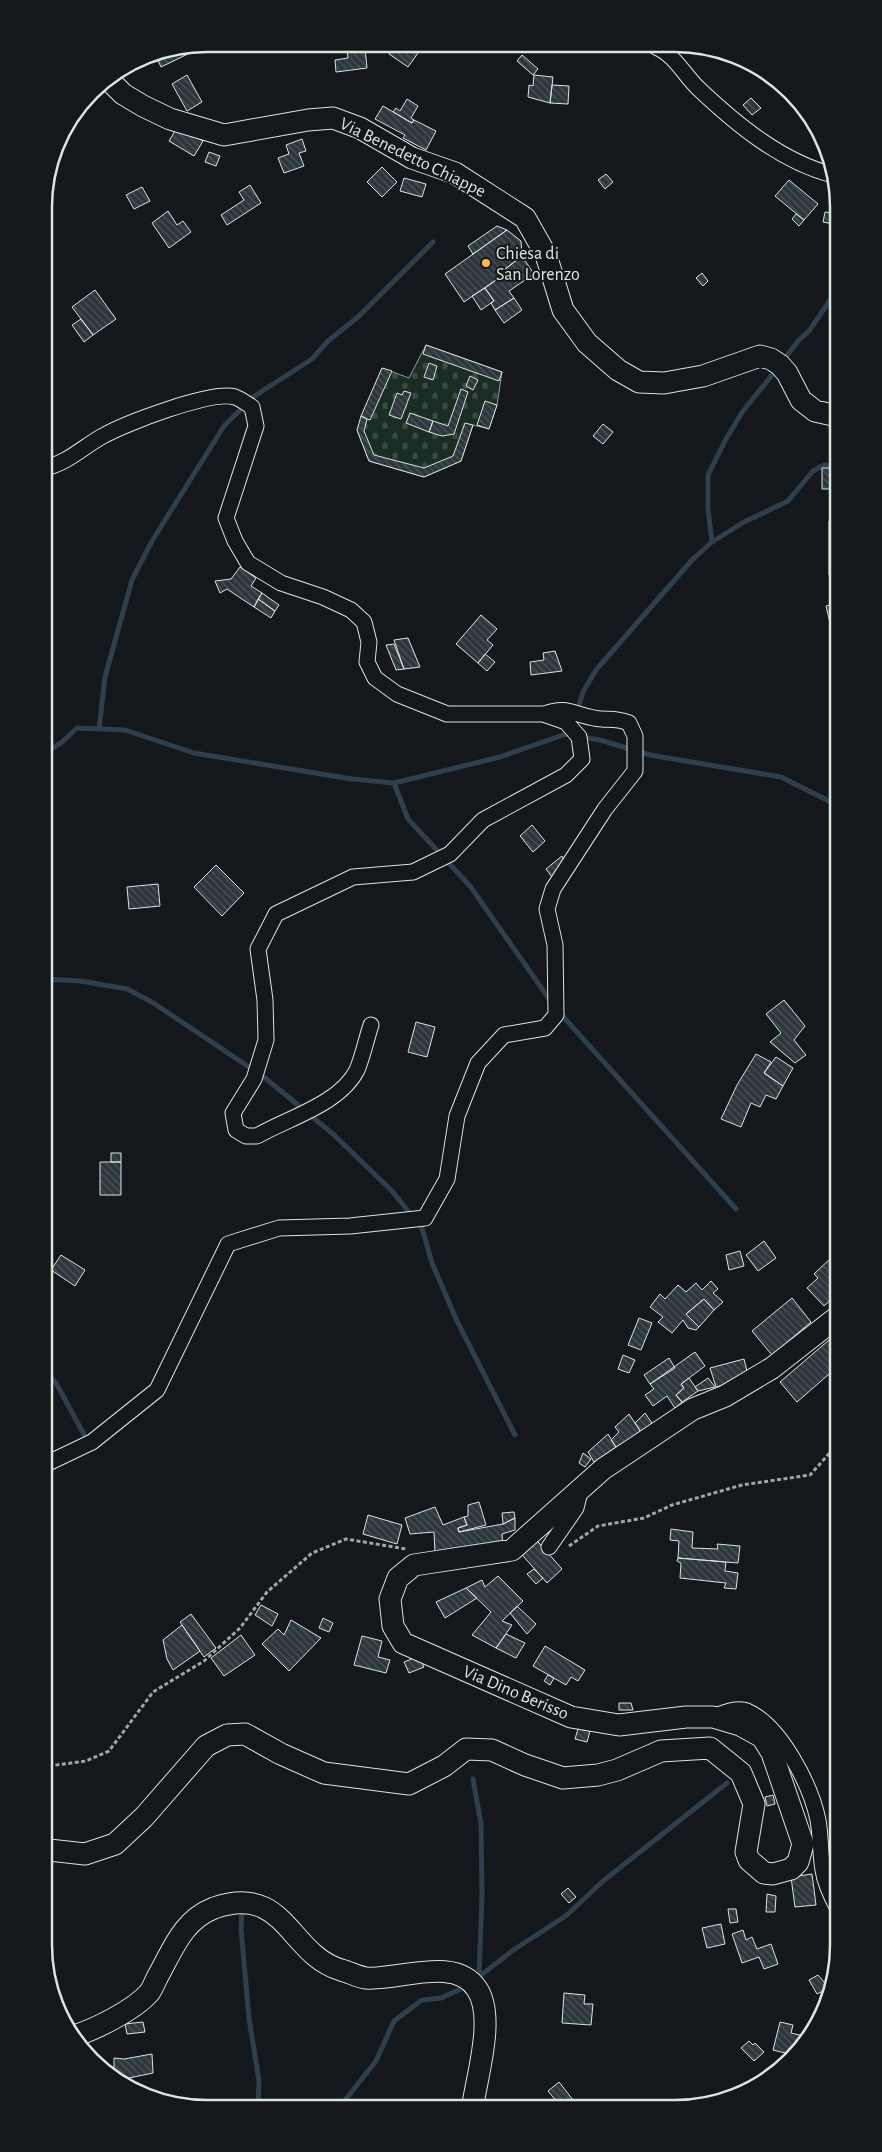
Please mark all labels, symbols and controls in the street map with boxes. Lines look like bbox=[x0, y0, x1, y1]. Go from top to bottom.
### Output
street label: Via Benedetto Chiappe bbox=[337, 115, 488, 201]
place label: Chiesa di San Lorenzo bbox=[496, 245, 580, 284]
marker: Chiesa di San Lorenzo bbox=[480, 257, 492, 269]
street label: Via Dino Berisso bbox=[460, 1663, 571, 1723]

